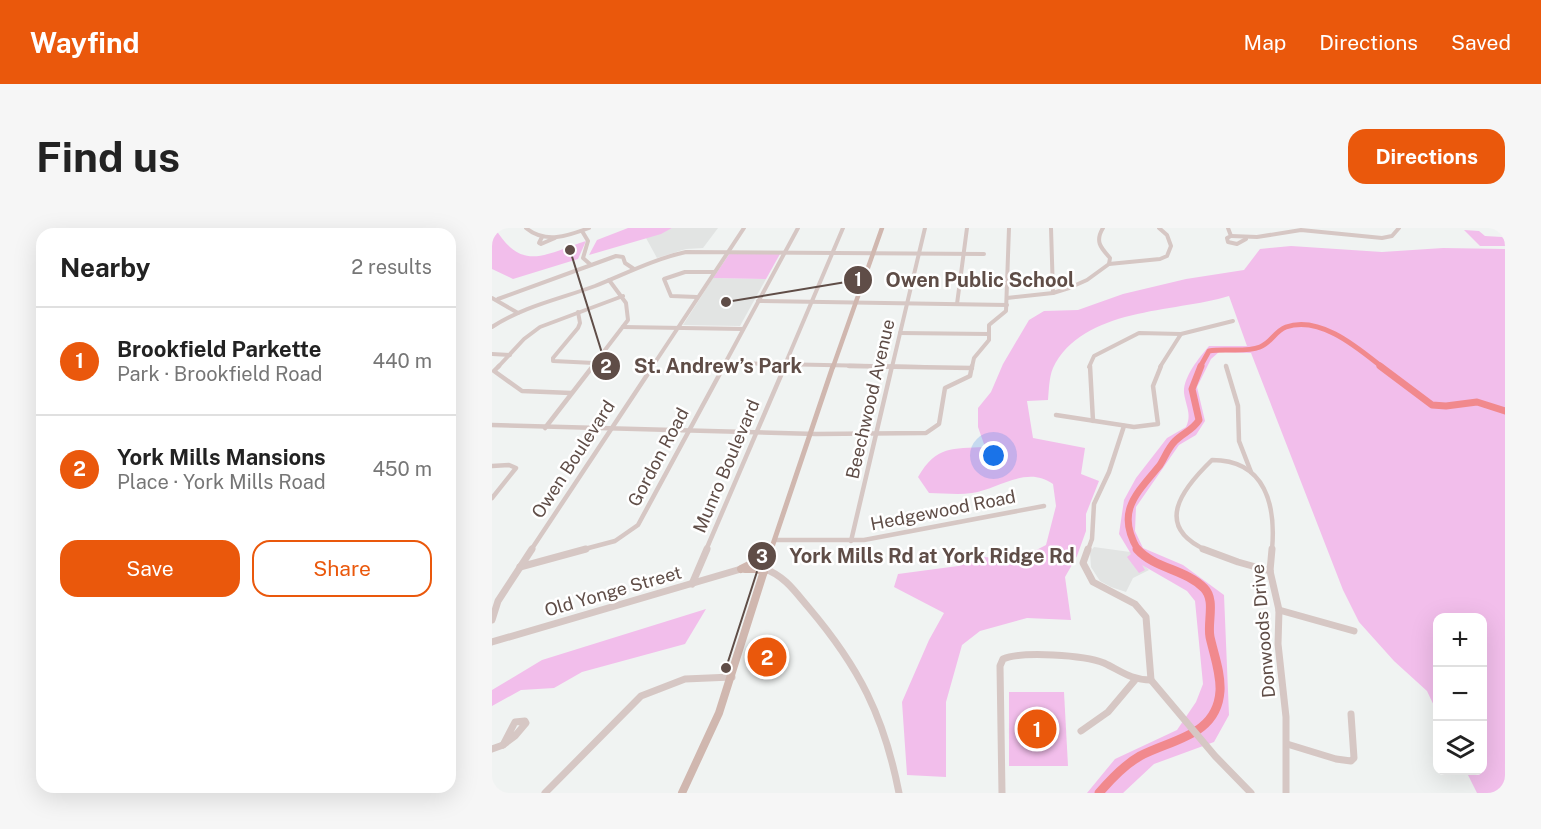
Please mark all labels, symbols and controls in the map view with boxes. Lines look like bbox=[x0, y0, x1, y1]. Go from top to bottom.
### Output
text: Wayfind bbox=[30, 26, 140, 59]
text: Map bbox=[1244, 30, 1286, 55]
text: Directions bbox=[1319, 30, 1418, 55]
text: Saved bbox=[1451, 30, 1511, 55]
button: Directions bbox=[1348, 129, 1505, 184]
text: Find us bbox=[36, 132, 180, 181]
text: Nearby bbox=[60, 252, 150, 283]
text: 2 results bbox=[351, 255, 432, 279]
callout: Owen Public School bbox=[843, 261, 1086, 299]
text: Owen Public School bbox=[886, 268, 1075, 292]
text: 1 bbox=[854, 269, 862, 290]
street label: Beechwood Avenue bbox=[841, 317, 899, 481]
text: Brookfield Parkette bbox=[117, 336, 321, 362]
callout: St. Andrew’s Park bbox=[591, 347, 814, 385]
text: 1 bbox=[75, 349, 84, 373]
text: 440 m bbox=[372, 349, 432, 373]
text: St. Andrew’s Park bbox=[634, 354, 803, 378]
text: 2 bbox=[600, 356, 612, 377]
text: Park · Brookfield Road bbox=[117, 362, 322, 386]
street label: Owen Boulevard bbox=[527, 396, 619, 522]
street label: Munro Boulevard bbox=[688, 396, 764, 536]
street label: Gordon Road bbox=[623, 404, 693, 510]
your location bbox=[979, 441, 1008, 470]
text: York Mills Mansions bbox=[117, 444, 326, 470]
text: 2 bbox=[73, 457, 86, 481]
text: 450 m bbox=[372, 457, 432, 481]
text: Place · York Mills Road bbox=[117, 470, 326, 494]
street label: Hedgewood Road bbox=[869, 486, 1017, 534]
callout: York Mills Rd at York Ridge Rd bbox=[747, 537, 1087, 575]
button: Save bbox=[60, 540, 240, 597]
button: Share bbox=[252, 540, 432, 597]
text: York Mills Rd at York Ridge Rd bbox=[789, 544, 1075, 568]
text: 3 bbox=[756, 546, 768, 567]
street label: Old Yonge Street bbox=[542, 561, 684, 621]
street label: Donwoods Drive bbox=[1247, 563, 1279, 699]
map controls bbox=[1433, 613, 1487, 775]
button: + bbox=[1433, 613, 1487, 667]
pin: 2 bbox=[748, 634, 786, 680]
button: − bbox=[1433, 667, 1487, 721]
pin: 1 bbox=[1018, 706, 1056, 752]
button: layers bbox=[1433, 721, 1487, 775]

